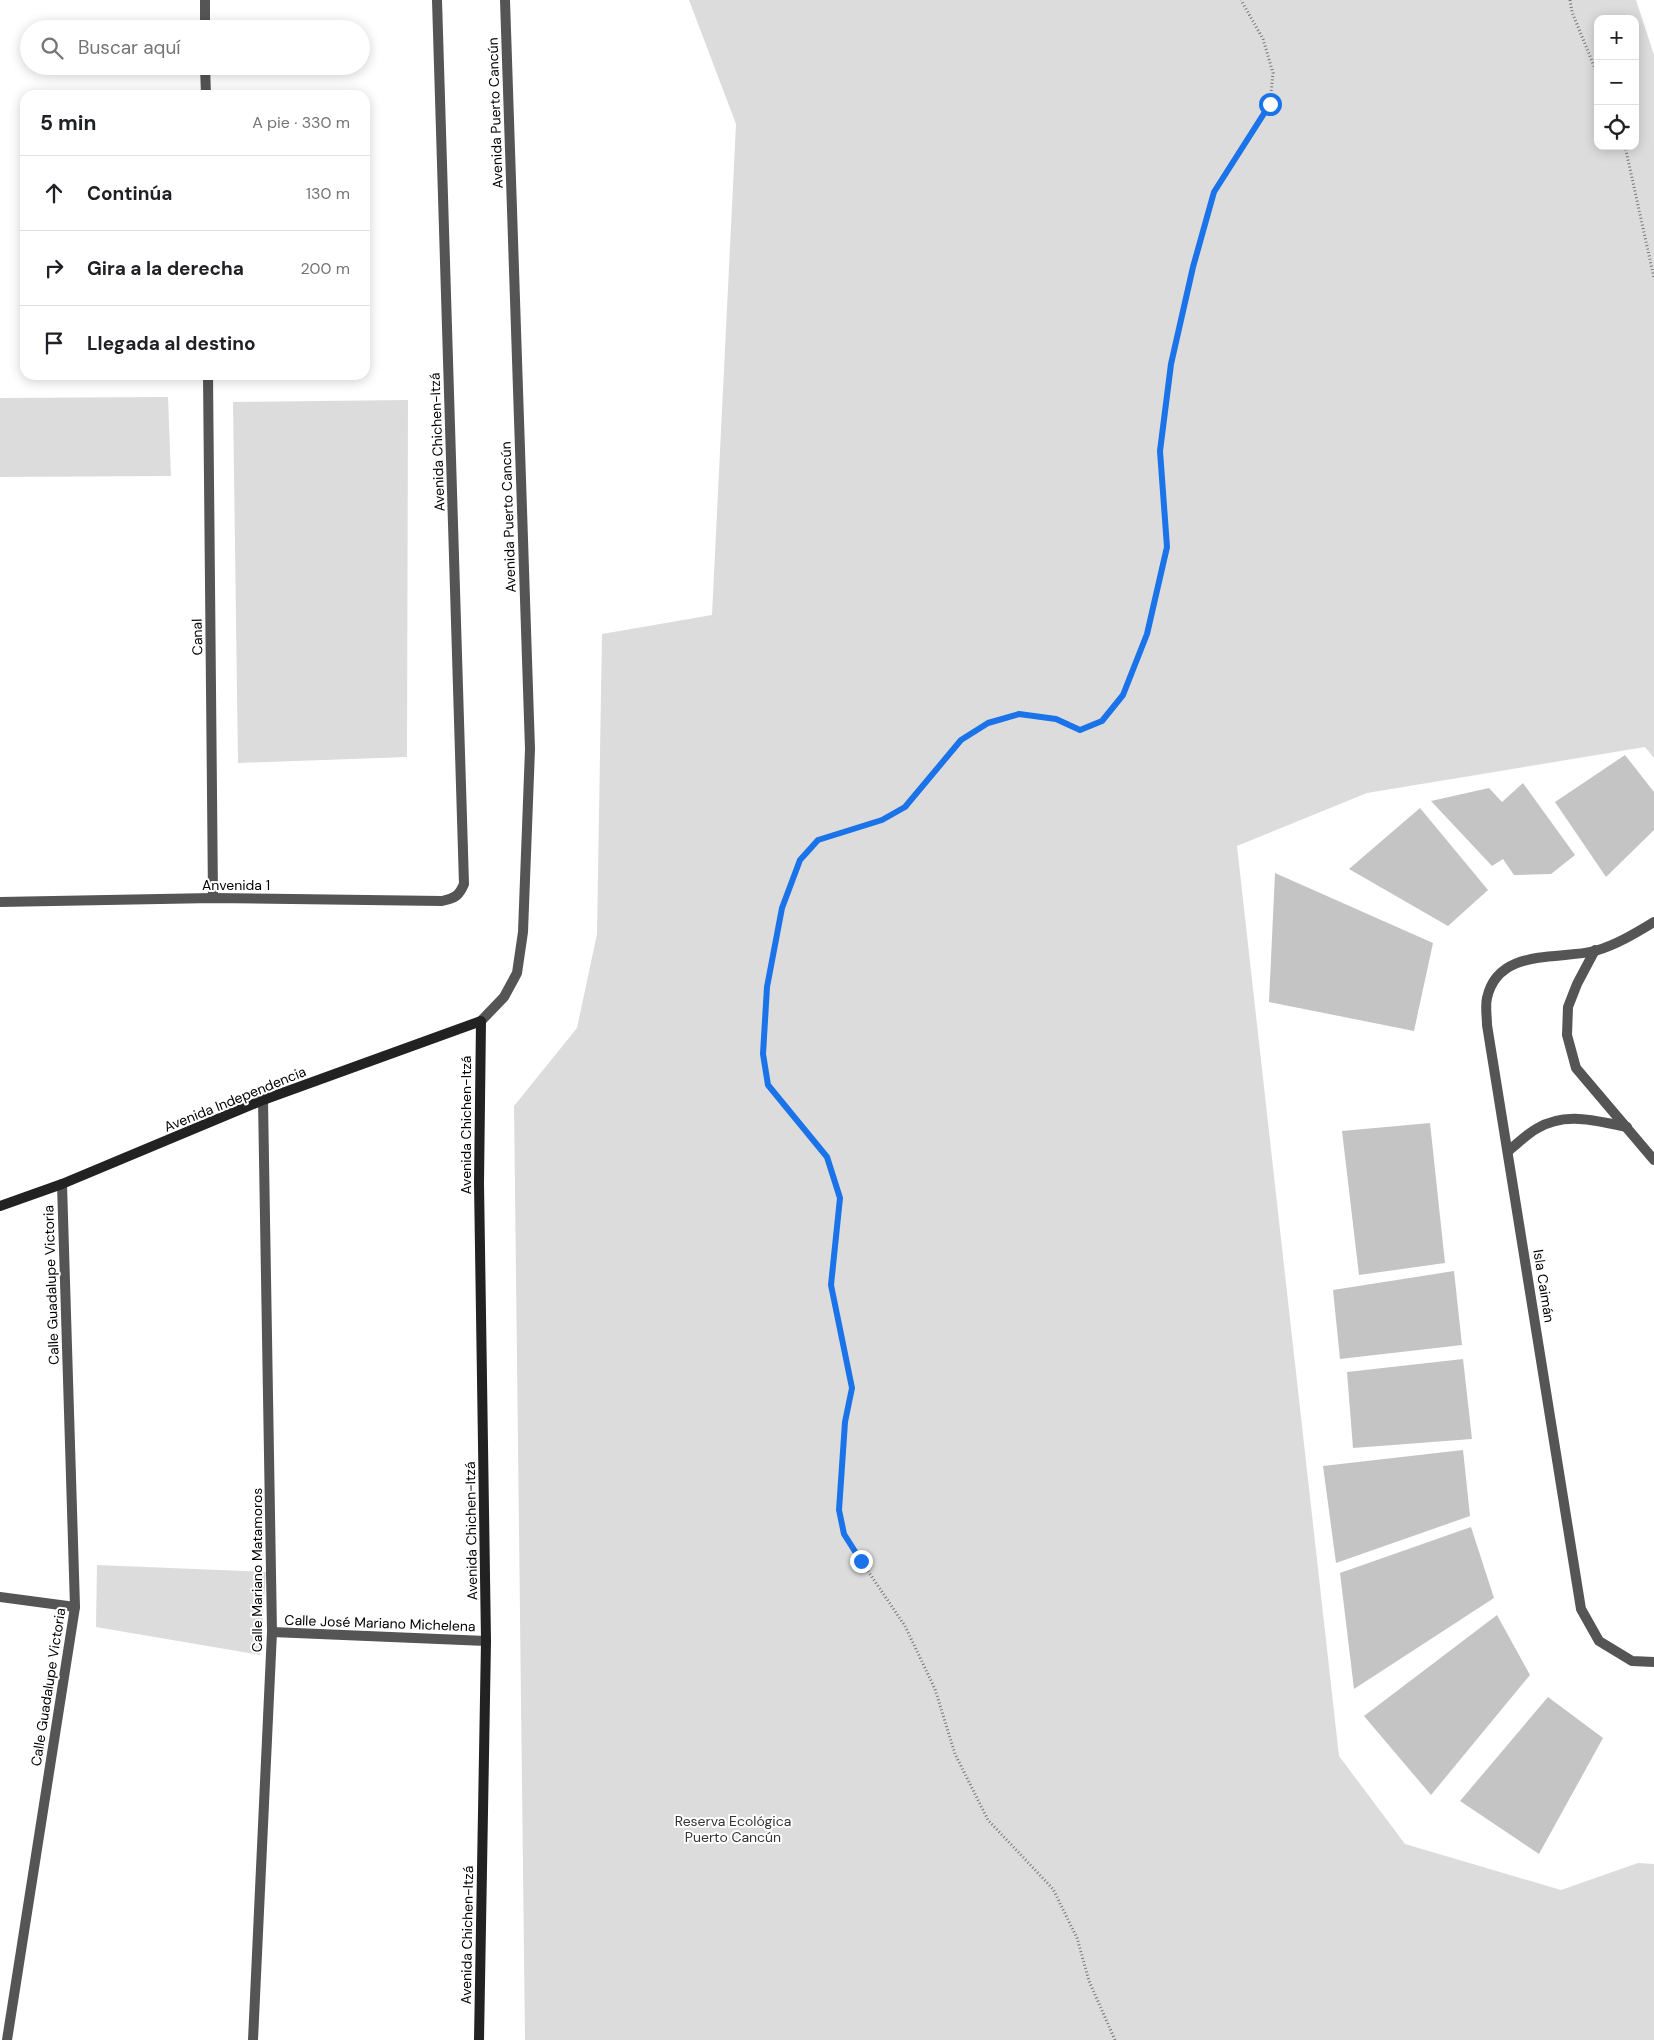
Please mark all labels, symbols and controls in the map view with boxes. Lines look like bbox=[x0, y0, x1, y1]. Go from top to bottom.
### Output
map controls bbox=[1594, 15, 1639, 150]
button: + bbox=[1594, 15, 1639, 60]
search box bbox=[20, 20, 370, 75]
icon: search bbox=[38, 34, 66, 62]
text: Buscar aquí bbox=[78, 35, 181, 60]
street label: Avenida Puerto Cancún bbox=[483, 37, 507, 189]
button: − bbox=[1594, 60, 1639, 105]
route start bbox=[1259, 93, 1282, 116]
button: locate bbox=[1594, 105, 1639, 150]
text: 5 min bbox=[40, 109, 96, 137]
text: A pie · 330 m bbox=[252, 112, 350, 133]
icon: ahead bbox=[40, 179, 68, 207]
text: Continúa bbox=[87, 181, 172, 206]
text: 130 m bbox=[306, 183, 350, 204]
icon: right bbox=[40, 254, 68, 282]
text: Gira a la derecha bbox=[87, 256, 244, 281]
text: 200 m bbox=[301, 258, 350, 279]
icon: arrive bbox=[40, 329, 68, 357]
text: Llegada al destino bbox=[87, 331, 256, 356]
street label: Avenida Chichen-Itzá bbox=[426, 372, 448, 512]
street label: Avenida Puerto Cancún bbox=[496, 441, 520, 593]
street label: Canal bbox=[188, 619, 206, 655]
street label: Anvenida 1 bbox=[202, 876, 270, 894]
street label: Avenida Chichen-Itzá bbox=[457, 1056, 475, 1194]
street label: Avenida Independencia bbox=[161, 1062, 309, 1136]
street label: Calle Guadalupe Victoria bbox=[39, 1205, 63, 1365]
street label: Isla Caimán bbox=[1529, 1248, 1559, 1324]
street label: Avenida Chichen-Itzá bbox=[461, 1461, 481, 1601]
street label: Calle Mariano Matamoros bbox=[248, 1488, 266, 1652]
route end bbox=[850, 1550, 873, 1573]
street label: Calle Guadalupe Victoria bbox=[27, 1607, 69, 1767]
street label: Calle José Mariano Michelena bbox=[284, 1611, 476, 1635]
park label: Reserva Ecológica Puerto Cancún bbox=[675, 1812, 791, 1846]
street label: Avenida Chichen-Itzá bbox=[457, 1865, 477, 2005]

